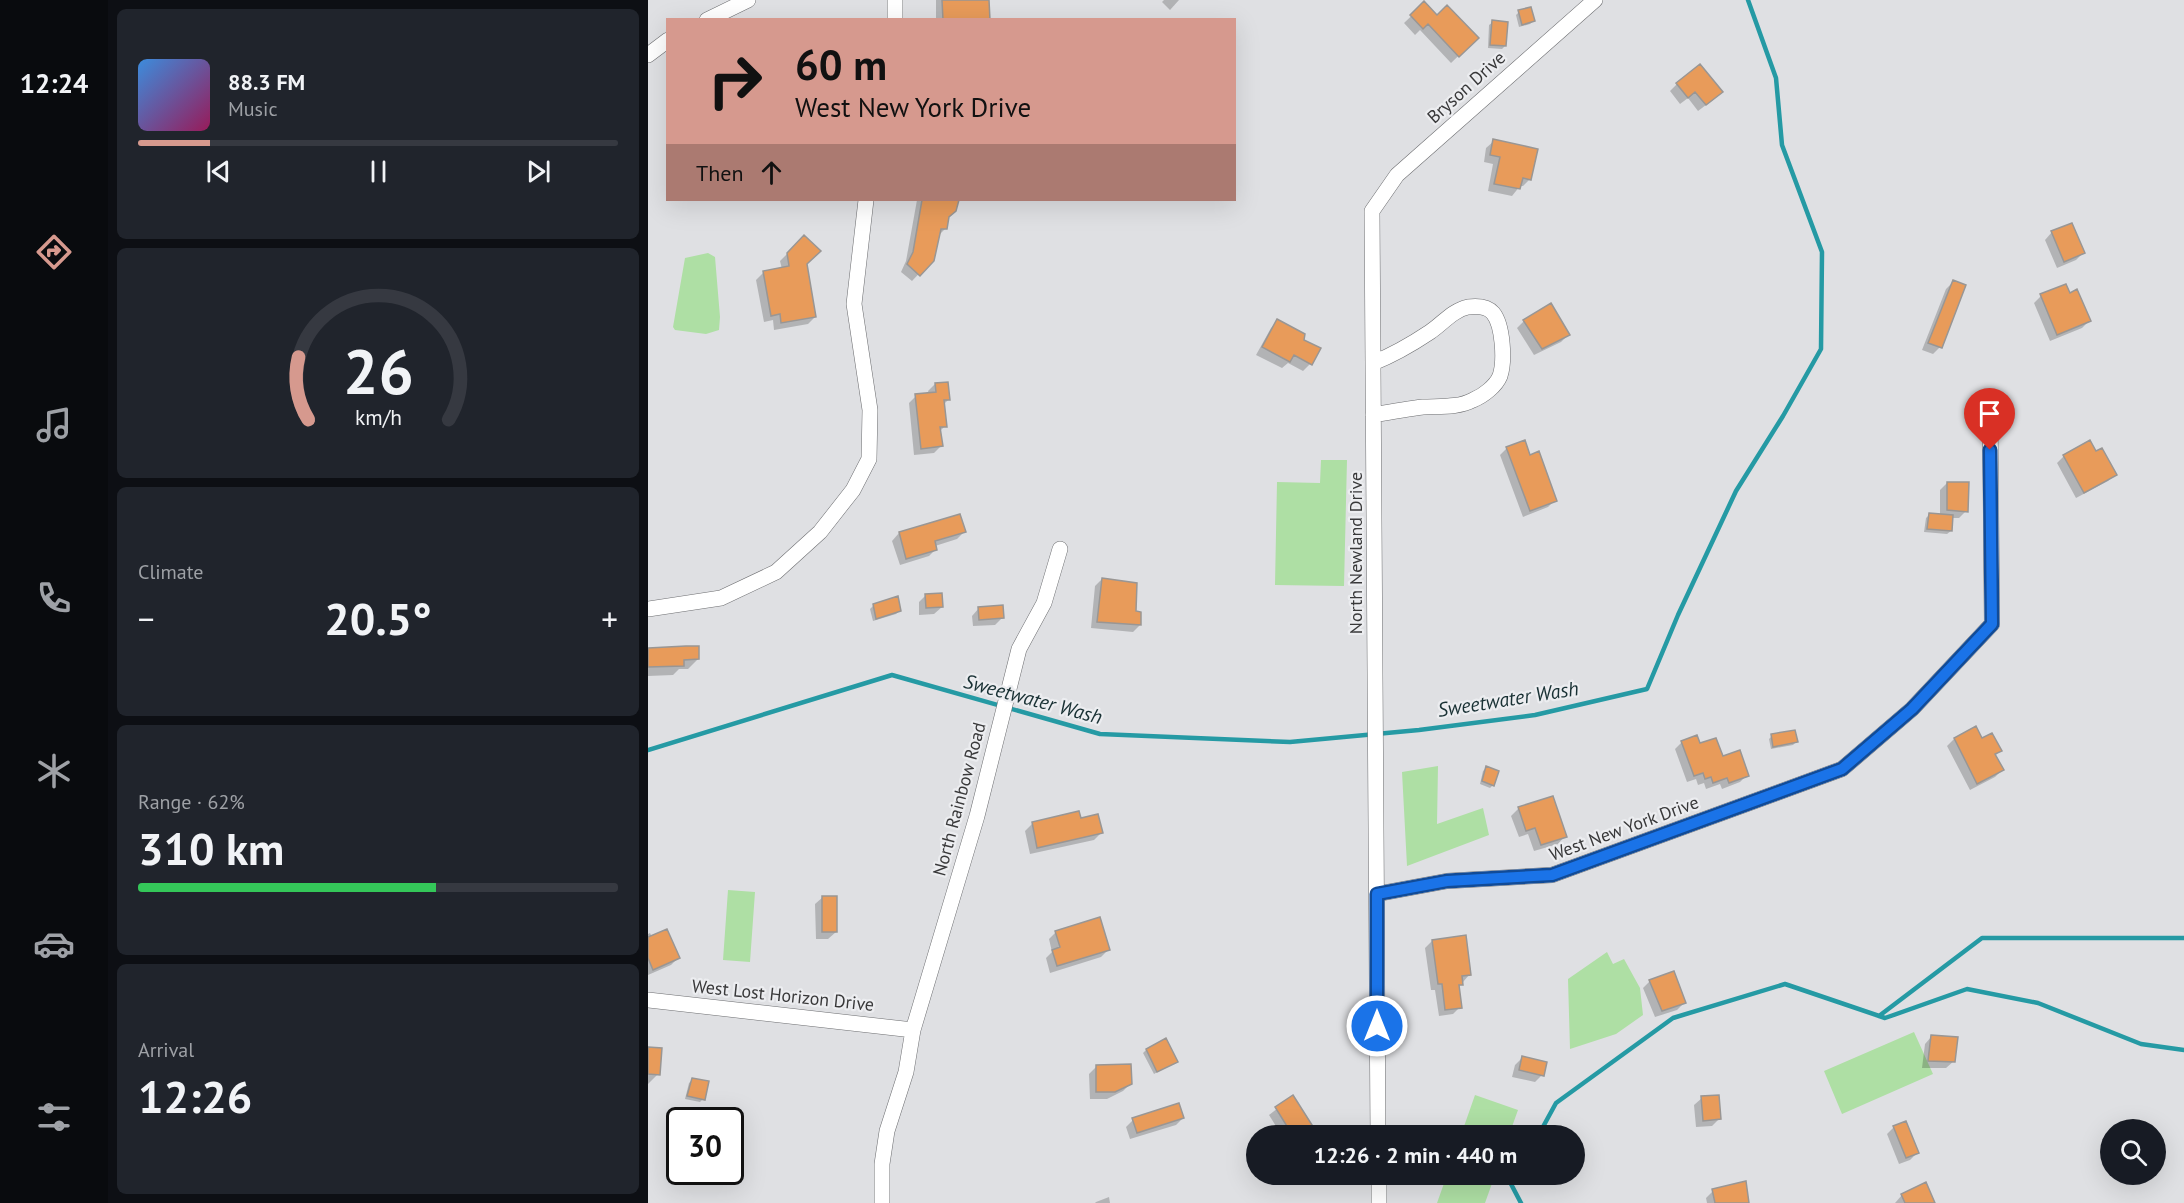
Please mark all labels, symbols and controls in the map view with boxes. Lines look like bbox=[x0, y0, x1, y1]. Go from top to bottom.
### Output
text: 60 m bbox=[795, 37, 887, 92]
icon: right bbox=[696, 42, 774, 120]
street label: Bryson Drive bbox=[1422, 46, 1510, 128]
text: 12:24 bbox=[20, 66, 88, 100]
text: 88.3 FM bbox=[228, 68, 305, 96]
text: West New York Drive bbox=[795, 90, 1031, 124]
text: Music bbox=[228, 96, 277, 122]
icon: previous bbox=[202, 155, 235, 188]
icon: pause bbox=[362, 155, 395, 188]
icon: next bbox=[522, 155, 555, 188]
icon: ahead bbox=[755, 156, 788, 189]
text: Then bbox=[696, 159, 743, 187]
icon: directions bbox=[33, 231, 75, 273]
text: 26 bbox=[343, 330, 413, 411]
pin bbox=[1964, 388, 2015, 450]
icon: arrive bbox=[1973, 397, 2006, 430]
text: km/h bbox=[354, 403, 401, 431]
icon: music bbox=[33, 404, 75, 446]
street label: North Newland Drive bbox=[1344, 472, 1367, 634]
text: Climate bbox=[138, 559, 204, 585]
icon: phone bbox=[33, 577, 75, 619]
text: 20.5° bbox=[324, 589, 432, 647]
text: − bbox=[138, 597, 155, 640]
text: + bbox=[601, 597, 618, 640]
water label: Sweetwater Wash bbox=[961, 668, 1105, 730]
water label: Sweetwater Wash bbox=[1436, 675, 1580, 723]
street label: North Rainbow Road bbox=[927, 720, 991, 878]
icon: climate bbox=[33, 750, 75, 792]
text: Range · 62% bbox=[138, 789, 245, 815]
street label: West New York Drive bbox=[1546, 790, 1702, 866]
text: 310 km bbox=[138, 819, 284, 877]
icon: car bbox=[33, 923, 75, 965]
street label: West Lost Horizon Drive bbox=[691, 974, 875, 1016]
position arrow bbox=[1345, 994, 1409, 1058]
text: Arrival bbox=[138, 1037, 194, 1063]
text: 12:26 bbox=[138, 1067, 252, 1125]
icon: filters bbox=[33, 1096, 75, 1138]
speed limit sign: 30 bbox=[666, 1107, 744, 1185]
map controls bbox=[2100, 1119, 2166, 1185]
button: search bbox=[2100, 1119, 2166, 1185]
text: 12:26 · 2 min · 440 m bbox=[1314, 1141, 1517, 1169]

